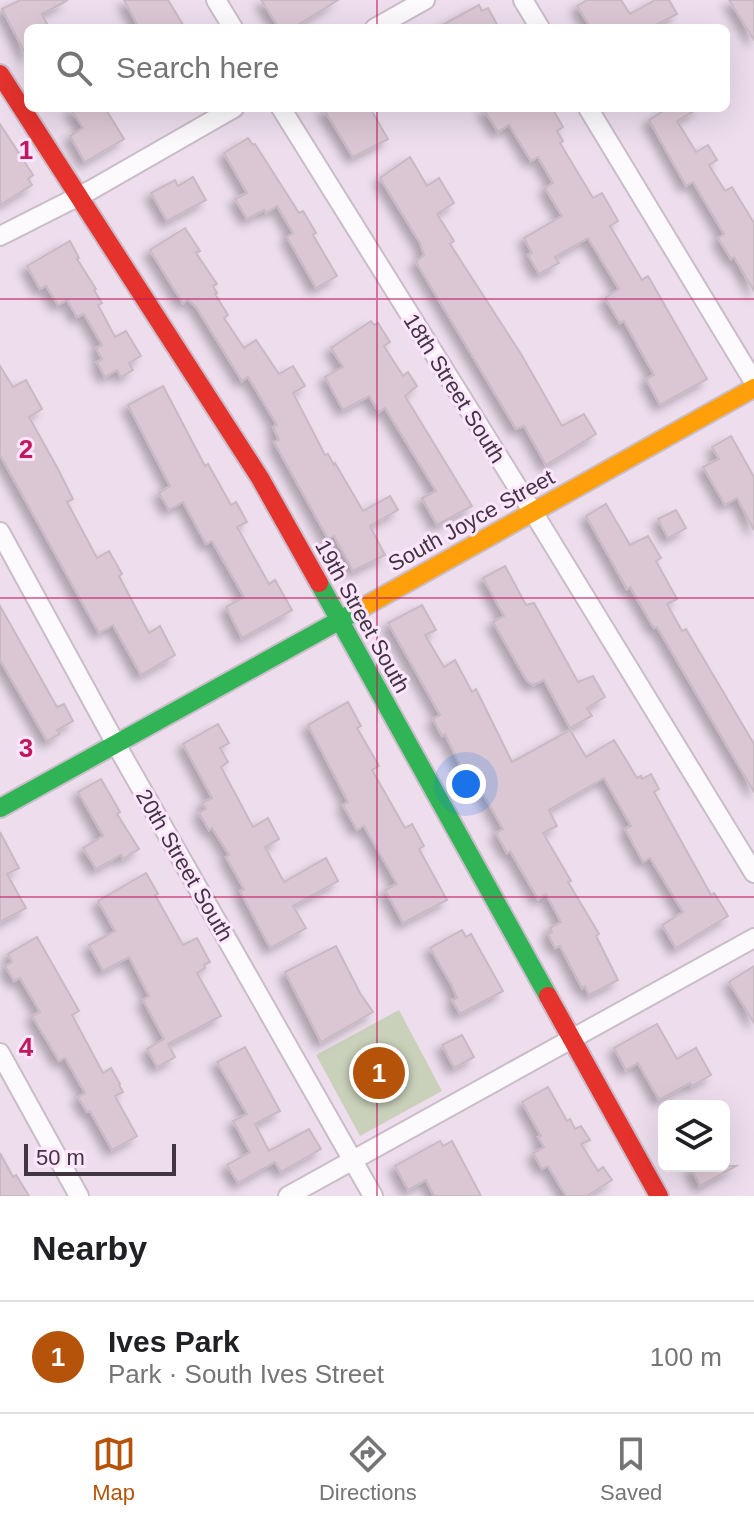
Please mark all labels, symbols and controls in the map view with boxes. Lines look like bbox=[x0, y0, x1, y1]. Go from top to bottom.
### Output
search box bbox=[24, 24, 730, 112]
icon: search bbox=[52, 46, 96, 90]
text: Search here bbox=[116, 51, 279, 84]
text: 1 bbox=[19, 135, 33, 165]
street label: 18th Street South bbox=[399, 309, 511, 467]
text: 2 bbox=[19, 434, 33, 464]
street label: South Joyce Street bbox=[384, 464, 559, 576]
street label: 19th Street South bbox=[310, 535, 415, 697]
text: 3 bbox=[19, 733, 33, 763]
your location bbox=[446, 764, 486, 804]
street label: 20th Street South bbox=[131, 785, 238, 946]
text: 4 bbox=[19, 1032, 34, 1062]
pin: 1 bbox=[353, 1043, 405, 1103]
map controls bbox=[658, 1100, 730, 1172]
button: layers bbox=[658, 1100, 730, 1172]
scale bar bbox=[24, 1140, 176, 1176]
text: 50 m bbox=[36, 1145, 85, 1170]
text: Nearby bbox=[32, 1229, 147, 1267]
text: Ives Park bbox=[108, 1325, 240, 1358]
text: 1 bbox=[51, 1342, 65, 1372]
text: 100 m bbox=[650, 1342, 722, 1372]
text: Park · South Ives Street bbox=[108, 1359, 384, 1389]
tab: Map bbox=[92, 1432, 136, 1506]
tab: Directions bbox=[319, 1432, 417, 1506]
tab: Saved bbox=[600, 1432, 662, 1506]

